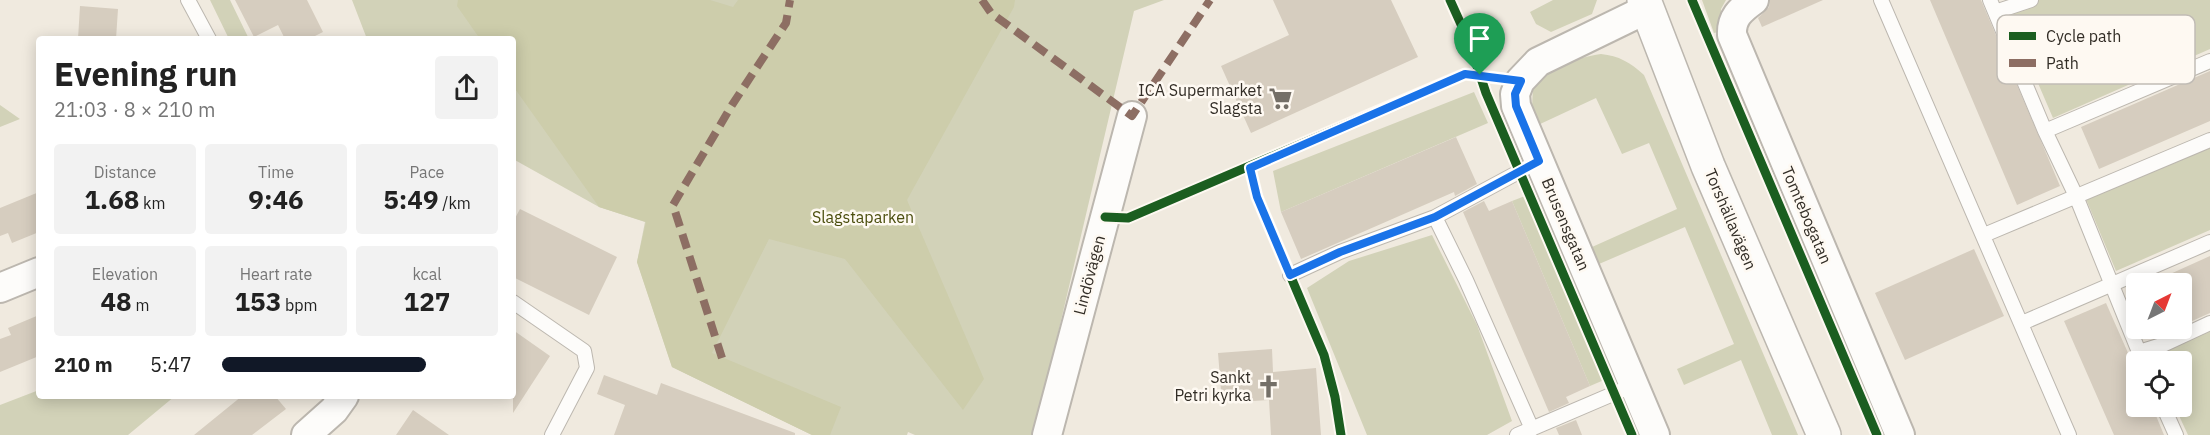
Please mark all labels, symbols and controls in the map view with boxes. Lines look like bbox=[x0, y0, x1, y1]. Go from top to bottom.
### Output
pin bbox=[1454, 13, 1505, 75]
legend bbox=[1997, 15, 2195, 84]
icon: arrive bbox=[1463, 22, 1496, 55]
text: Cycle path bbox=[2046, 26, 2121, 46]
text: Evening run bbox=[54, 52, 238, 95]
text: Path bbox=[2046, 53, 2079, 73]
button: share bbox=[435, 56, 498, 119]
place label: ICA Supermarket Slagsta bbox=[1138, 80, 1262, 118]
supermarket icon: ICA Supermarket Slagsta bbox=[1267, 86, 1293, 112]
text: 21:03 · 8 × 210 m bbox=[54, 96, 215, 123]
text: Distance bbox=[94, 162, 156, 182]
text: Time bbox=[258, 162, 294, 182]
text: Pace bbox=[410, 162, 444, 182]
street label: Tomtebogatan bbox=[1778, 163, 1836, 267]
street label: Torshällavägen bbox=[1701, 165, 1761, 273]
street label: Brusensgatan bbox=[1537, 175, 1595, 273]
text: 1.68 bbox=[84, 182, 139, 216]
text: 9:46 bbox=[248, 182, 304, 216]
text: 5:49 bbox=[383, 182, 439, 216]
text: km bbox=[139, 193, 166, 213]
text: /km bbox=[439, 193, 471, 213]
park label: Slagstaparken bbox=[812, 207, 914, 227]
street label: Lindövägen bbox=[1069, 233, 1109, 317]
text: Elevation bbox=[92, 264, 158, 284]
text: Heart rate bbox=[240, 264, 312, 284]
text: kcal bbox=[412, 264, 442, 284]
north arrow bbox=[2126, 273, 2192, 339]
map controls bbox=[2126, 273, 2192, 417]
text: 48 bbox=[101, 284, 132, 318]
text: 153 bbox=[234, 284, 281, 318]
text: 127 bbox=[404, 284, 450, 318]
text: m bbox=[132, 295, 149, 315]
text: bpm bbox=[281, 295, 318, 315]
text: 210 m bbox=[54, 351, 113, 378]
text: 5:47 bbox=[150, 351, 192, 378]
button: locate bbox=[2126, 351, 2192, 417]
place label: Sankt Petri kyrka bbox=[1174, 367, 1251, 405]
church icon: Sankt Petri kyrka bbox=[1256, 373, 1282, 399]

